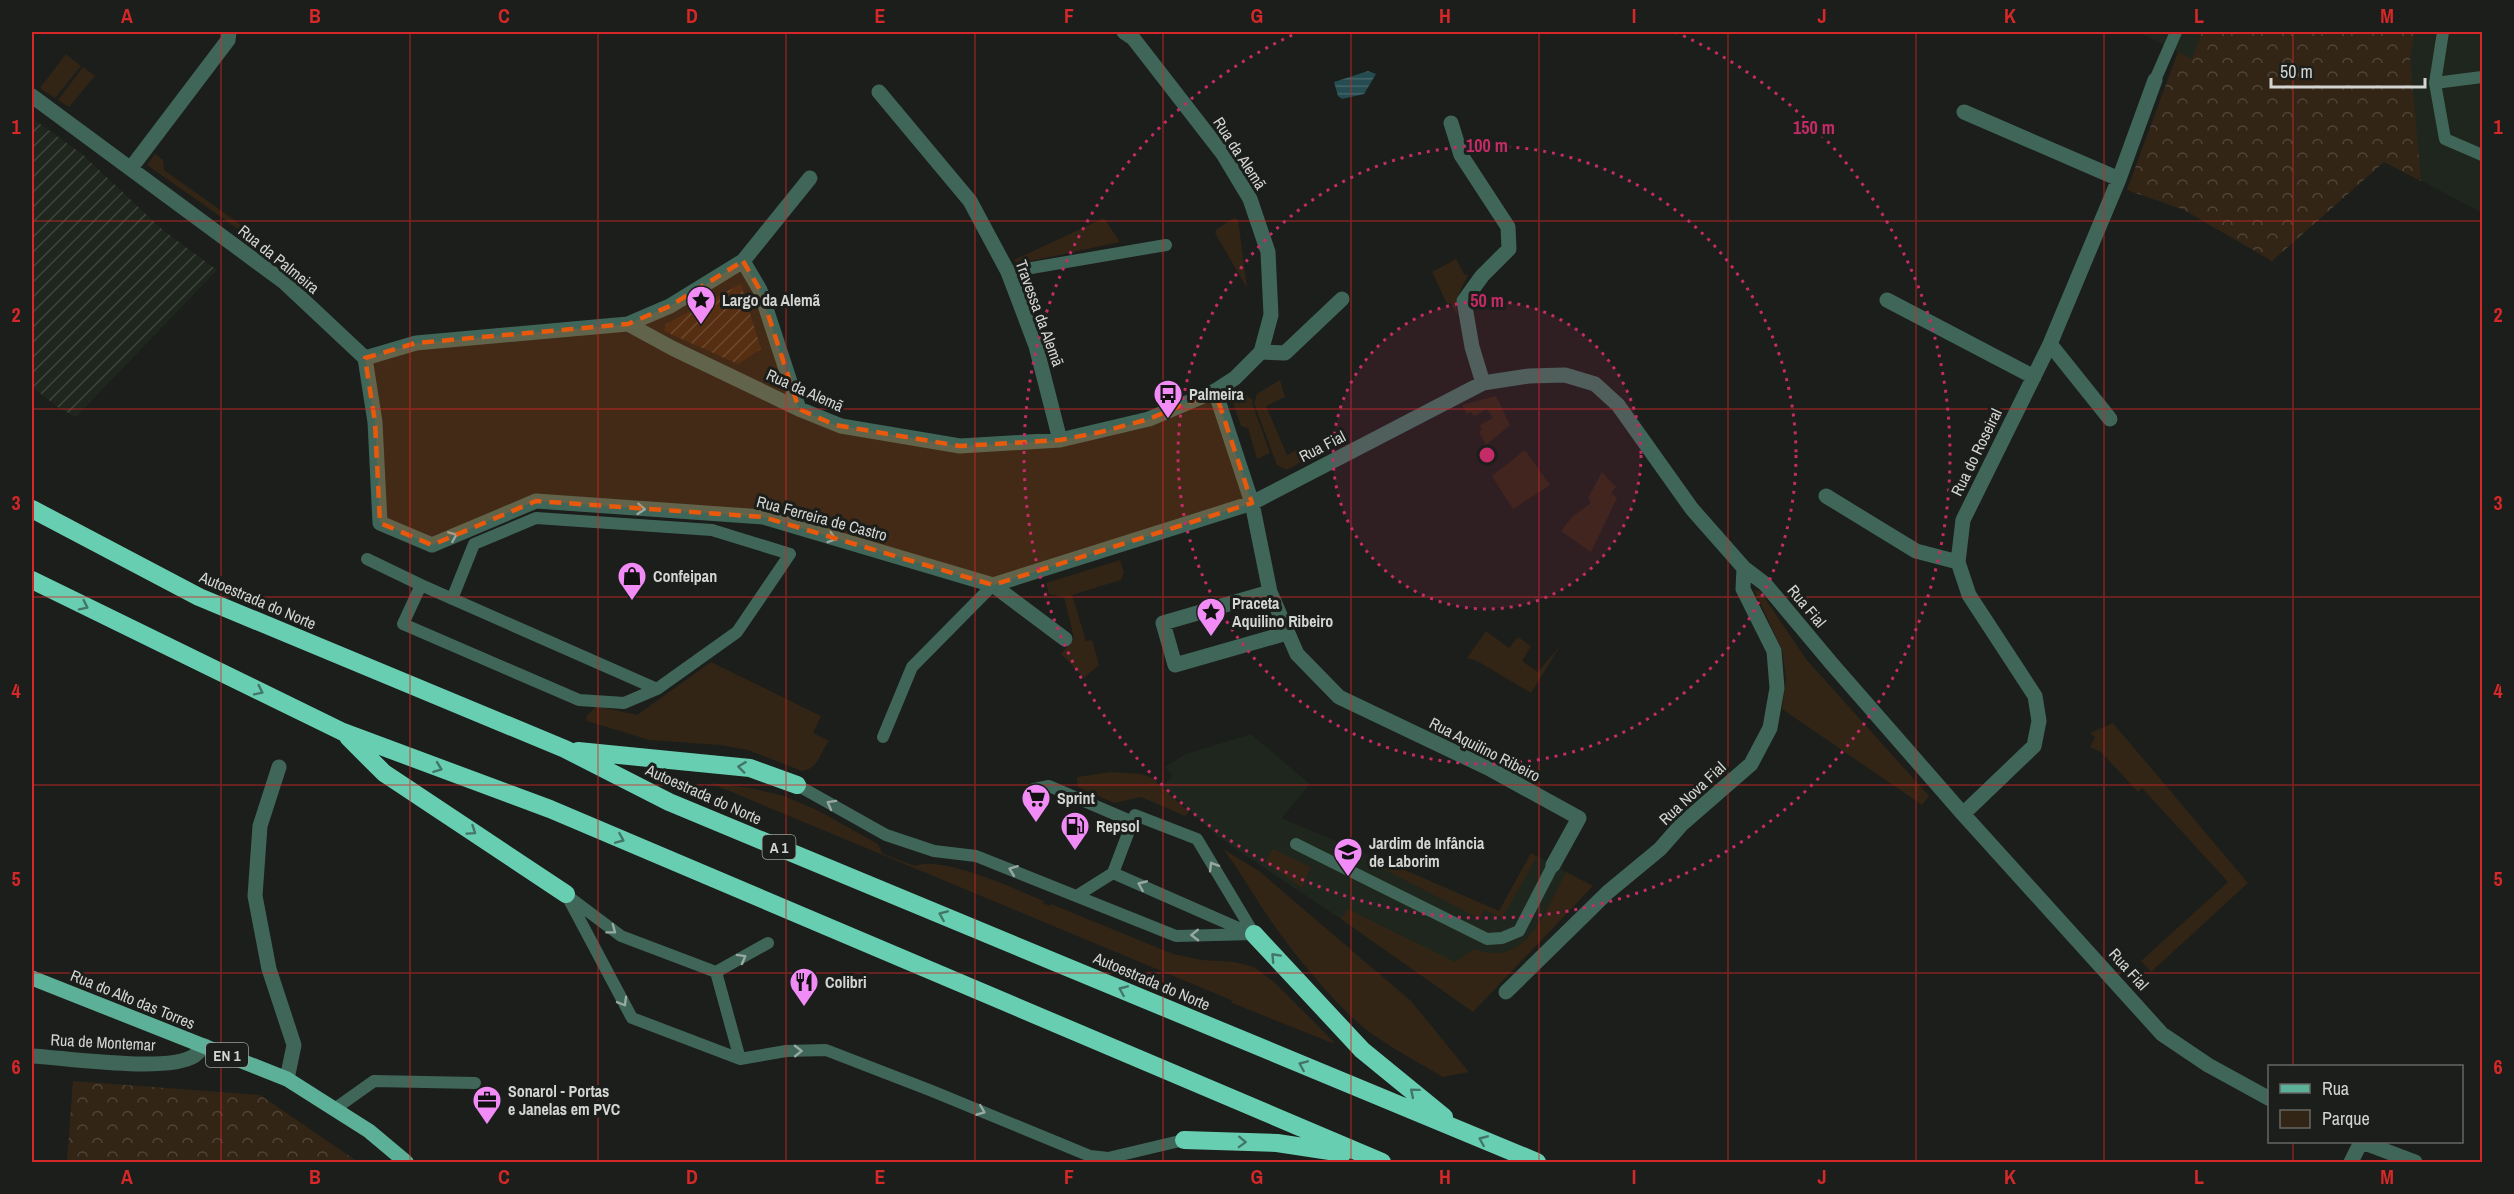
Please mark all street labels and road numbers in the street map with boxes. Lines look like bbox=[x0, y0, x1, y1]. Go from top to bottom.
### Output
street label: Rua da Alemã bbox=[1208, 112, 1272, 194]
street label: Rua da Palmeira bbox=[234, 219, 325, 299]
street label: Travessa da Alemã bbox=[1011, 257, 1070, 370]
street label: Rua da Alemã bbox=[763, 363, 848, 417]
street label: Rua do Roseiral bbox=[1945, 405, 2007, 499]
street label: Rua Fial bbox=[1295, 425, 1349, 467]
street label: Rua Ferreira de Castro bbox=[754, 490, 890, 546]
street label: Autoestrada do Norte bbox=[195, 565, 320, 634]
street label: Rua Fial bbox=[1783, 580, 1831, 632]
street label: Rua Aquilino Ribeiro bbox=[1426, 712, 1544, 786]
street label: Rua Nova Fial bbox=[1654, 756, 1730, 830]
street label: Autoestrada do Norte bbox=[642, 758, 765, 829]
road number: A 1 bbox=[762, 835, 796, 859]
street label: Rua Fial bbox=[2104, 943, 2154, 995]
street label: Autoestrada do Norte bbox=[1089, 946, 1214, 1015]
street label: Rua do Alto das Torres bbox=[67, 964, 199, 1034]
street label: Rua de Montemar bbox=[50, 1028, 157, 1056]
road number: EN 1 bbox=[206, 1043, 248, 1067]

